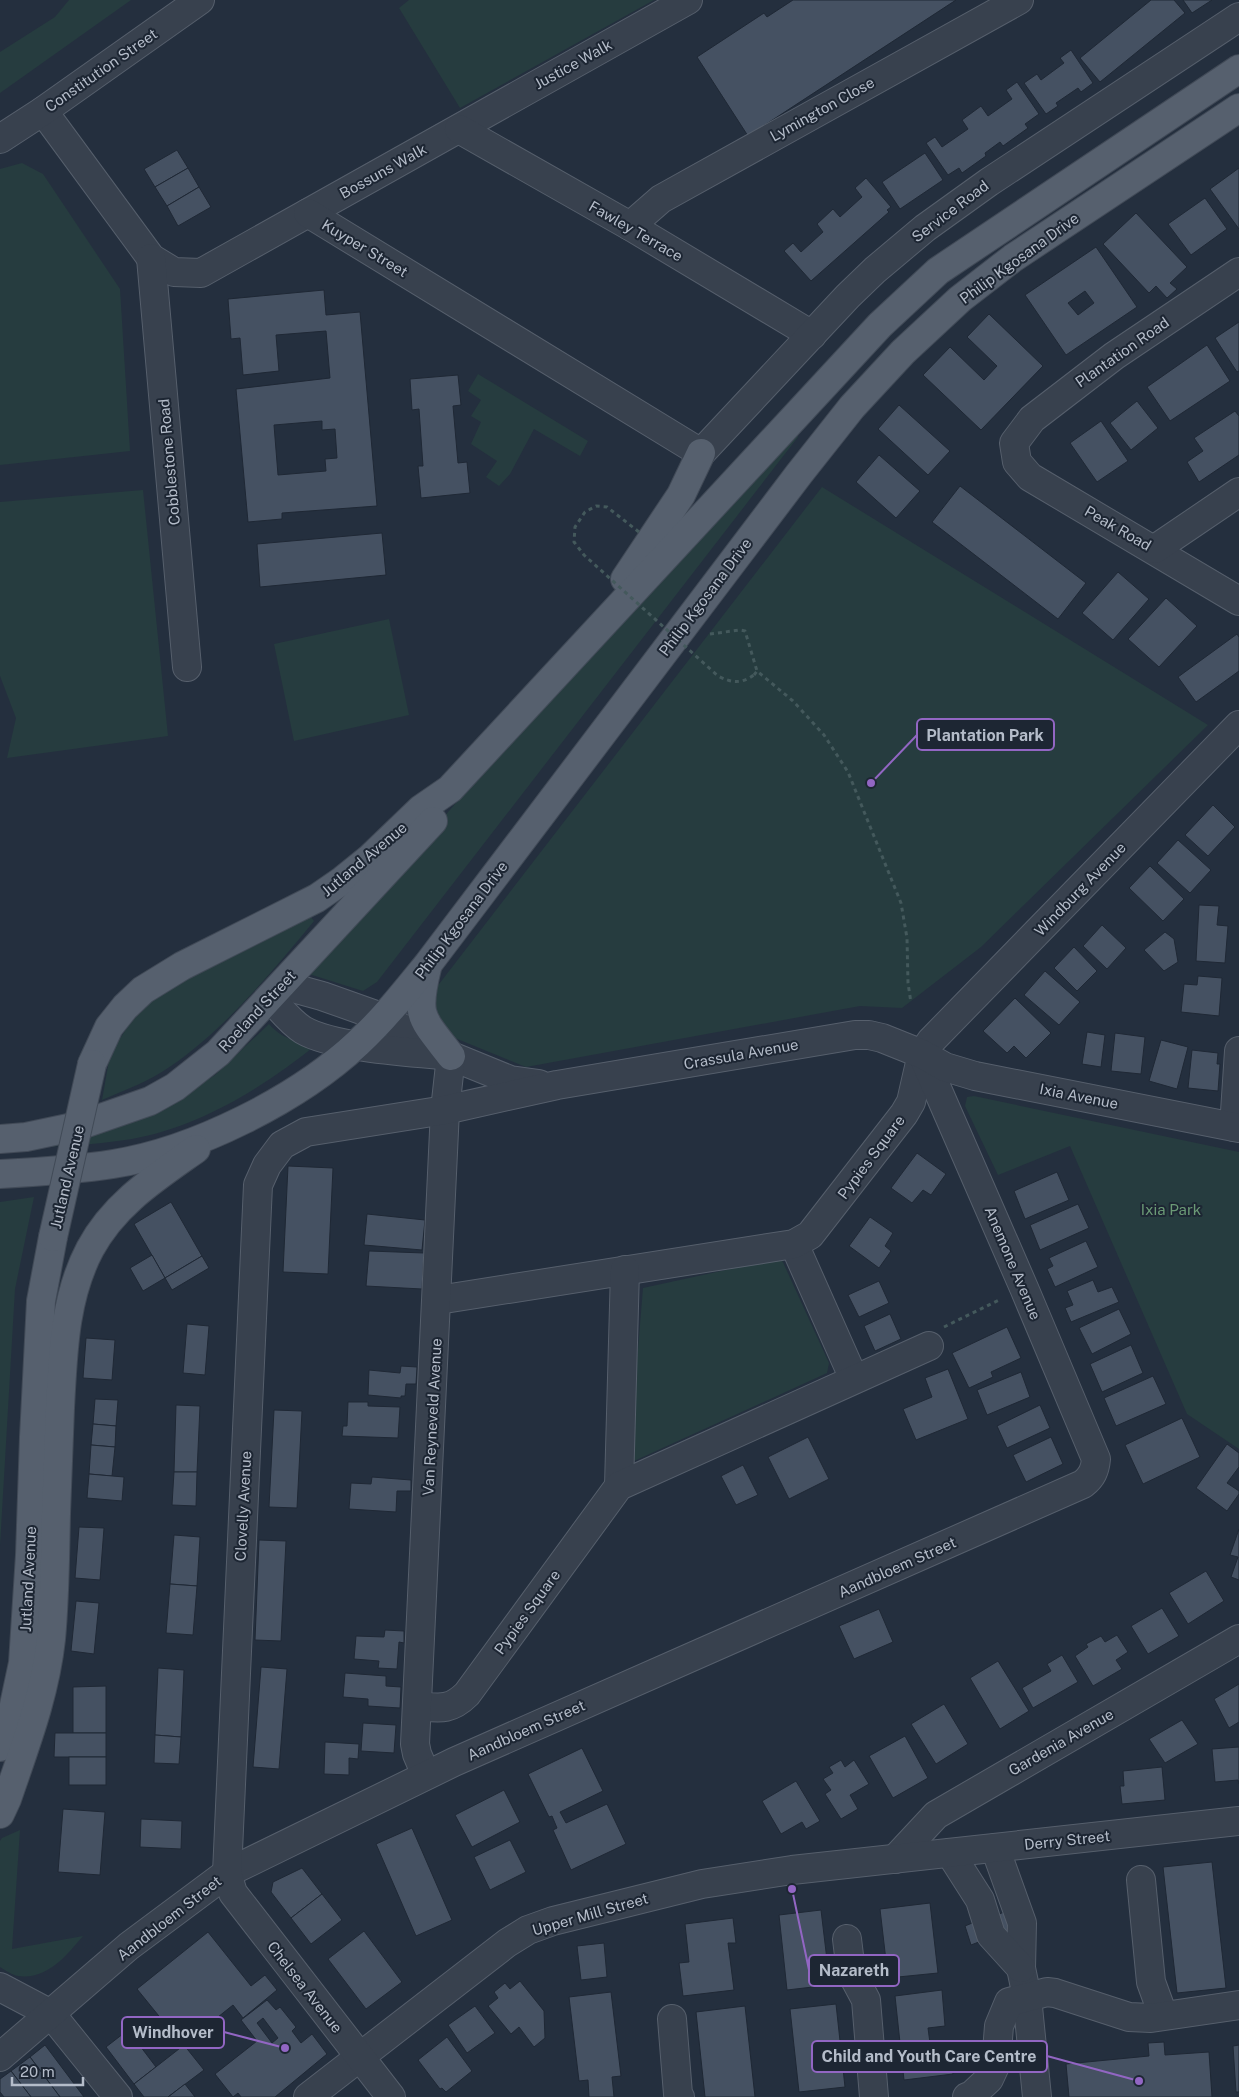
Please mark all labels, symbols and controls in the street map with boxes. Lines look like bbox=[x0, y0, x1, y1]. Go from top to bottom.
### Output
street label: Constitution Street bbox=[42, 25, 160, 115]
street label: Justice Walk bbox=[531, 36, 615, 92]
street label: Lymington Close bbox=[767, 73, 877, 145]
street label: Bossuns Walk bbox=[337, 140, 429, 202]
street label: Service Road bbox=[908, 177, 992, 245]
street label: Fawley Terrace bbox=[586, 197, 686, 265]
street label: Philip Kgosana Drive bbox=[956, 209, 1082, 307]
street label: Kuyper Street bbox=[319, 216, 411, 280]
street label: Plantation Road bbox=[1072, 313, 1172, 391]
street label: Cobblestone Road bbox=[155, 398, 183, 526]
street label: Peak Road bbox=[1082, 502, 1154, 554]
street label: Philip Kgosana Drive bbox=[655, 535, 755, 659]
callout: Plantation Park bbox=[917, 719, 1054, 750]
text: Plantation Park bbox=[926, 726, 1044, 745]
street label: Jutland Avenue bbox=[318, 818, 410, 900]
street label: Windburg Avenue bbox=[1031, 839, 1129, 939]
street label: Philip Kgosana Drive bbox=[411, 858, 511, 982]
street label: Roeland Street bbox=[215, 967, 299, 1055]
street label: Crassula Avenue bbox=[682, 1036, 800, 1072]
street label: Ixia Avenue bbox=[1038, 1080, 1120, 1112]
street label: Pypies Square bbox=[834, 1112, 908, 1202]
street label: Jutland Avenue bbox=[47, 1123, 87, 1231]
park label: Ixia Park bbox=[1141, 1201, 1201, 1218]
street label: Anemone Avenue bbox=[981, 1204, 1045, 1322]
street label: Van Reyneveld Avenue bbox=[419, 1338, 445, 1496]
street label: Clovelly Avenue bbox=[232, 1450, 254, 1562]
street label: Jutland Avenue bbox=[17, 1526, 39, 1632]
street label: Aandbloem Street bbox=[835, 1533, 959, 1601]
street label: Pypies Square bbox=[491, 1566, 563, 1658]
street label: Aandbloem Street bbox=[464, 1696, 588, 1764]
street label: Gardenia Avenue bbox=[1006, 1705, 1116, 1779]
street label: Derry Street bbox=[1023, 1827, 1111, 1853]
street label: Aandbloem Street bbox=[114, 1872, 224, 1964]
street label: Upper Mill Street bbox=[530, 1889, 650, 1939]
street label: Chelsea Avenue bbox=[264, 1938, 346, 2036]
callout: Nazareth bbox=[809, 1955, 899, 1986]
text: Nazareth bbox=[819, 1961, 889, 1980]
callout: Windhover bbox=[122, 2017, 224, 2048]
text: Windhover bbox=[132, 2023, 214, 2042]
callout: Child and Youth Care Centre bbox=[812, 2041, 1047, 2072]
text: Child and Youth Care Centre bbox=[822, 2047, 1036, 2066]
scale bar bbox=[12, 2054, 84, 2086]
text: 20 m bbox=[20, 2063, 55, 2080]

